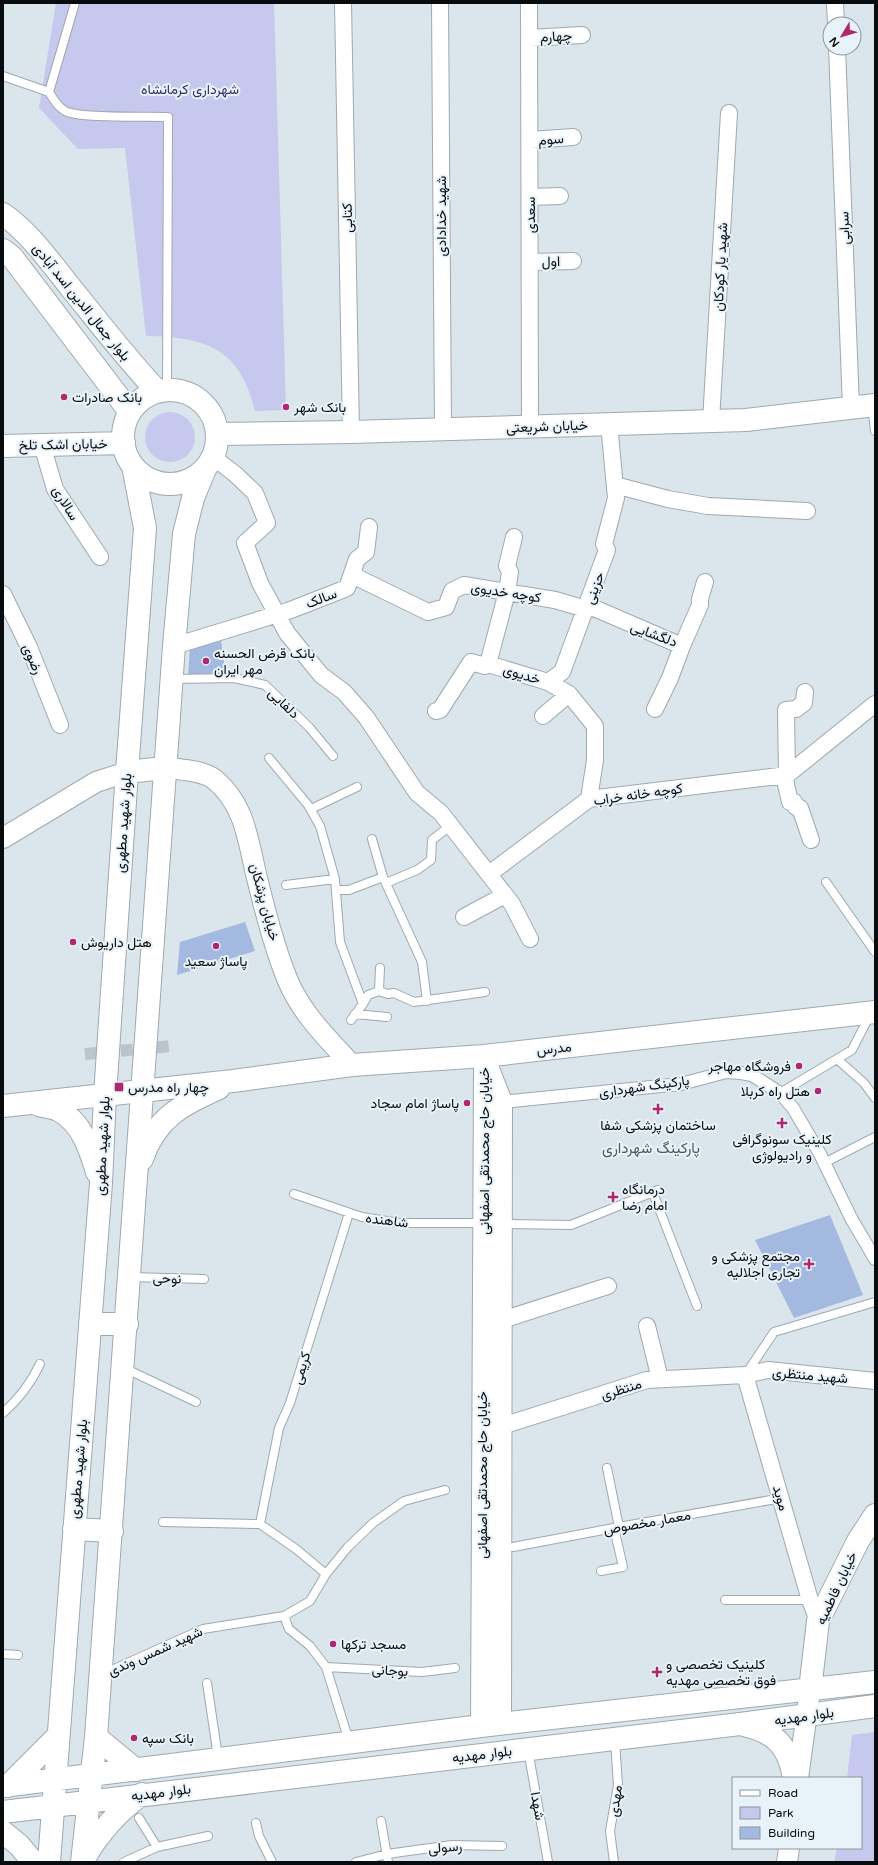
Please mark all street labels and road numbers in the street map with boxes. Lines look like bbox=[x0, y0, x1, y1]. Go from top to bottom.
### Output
street label: چهارم bbox=[540, 27, 573, 47]
street label: سوم bbox=[538, 130, 564, 149]
street label: شهید خدادادی bbox=[433, 176, 450, 256]
street label: سعدی bbox=[522, 197, 539, 233]
street label: کتابی bbox=[339, 203, 356, 233]
street label: سرابی bbox=[835, 211, 854, 245]
street label: شهید یار کودکان bbox=[710, 222, 731, 312]
street label: بلوار جمال الدین اسد آبادی bbox=[28, 240, 134, 365]
street label: اول bbox=[542, 253, 560, 271]
street label: خیابان شریعتی bbox=[506, 417, 588, 436]
street label: خیابان اشک تلخ bbox=[18, 435, 108, 456]
street label: سالاری bbox=[49, 483, 82, 524]
street label: حزینی bbox=[581, 570, 608, 607]
street label: کوچه خدیوی bbox=[469, 579, 542, 607]
street label: سالک bbox=[303, 585, 339, 612]
street label: دلگشایی bbox=[628, 618, 680, 651]
street label: رضوی bbox=[19, 641, 47, 677]
street label: خدیوی bbox=[501, 661, 543, 688]
street label: دلفایی bbox=[265, 684, 303, 722]
street label: بلوار شهید مطهری bbox=[112, 773, 135, 873]
street label: کوچه خانه خراب bbox=[592, 780, 684, 810]
street label: خیابان پزشکان bbox=[245, 862, 283, 943]
street label: مدرس bbox=[536, 1038, 572, 1059]
street label: خیابان حاج محمدتقی اصفهانی bbox=[476, 1067, 495, 1235]
street label: پارکینگ شهرداری bbox=[598, 1072, 691, 1102]
street label: بلوار شهید مطهری bbox=[91, 1096, 114, 1196]
street label: شاهنده bbox=[365, 1209, 409, 1232]
street label: نوحی bbox=[152, 1270, 182, 1287]
street label: کریمی bbox=[288, 1350, 314, 1387]
street label: شهید منتظری bbox=[771, 1364, 849, 1387]
street label: منتظری bbox=[599, 1375, 644, 1404]
street label: خیابان حاج محمدتقی اصفهانی bbox=[474, 1391, 493, 1559]
street label: بلوار شهید مطهری bbox=[66, 1419, 91, 1520]
street label: موید bbox=[769, 1484, 792, 1513]
street label: معمار مخصوص bbox=[602, 1506, 692, 1539]
street label: خیابان فاطمیه bbox=[812, 1549, 861, 1627]
street label: شهید شمس وندی bbox=[105, 1623, 205, 1680]
street label: بوجانی bbox=[371, 1661, 409, 1680]
street label: بلوار مهدیه bbox=[773, 1704, 835, 1729]
street label: بلوار مهدیه bbox=[451, 1742, 513, 1767]
street label: بلوار مهدیه bbox=[130, 1780, 192, 1805]
street label: مهدی bbox=[605, 1784, 626, 1818]
street label: شهدا bbox=[527, 1790, 548, 1822]
street label: رسولی bbox=[427, 1838, 463, 1857]

